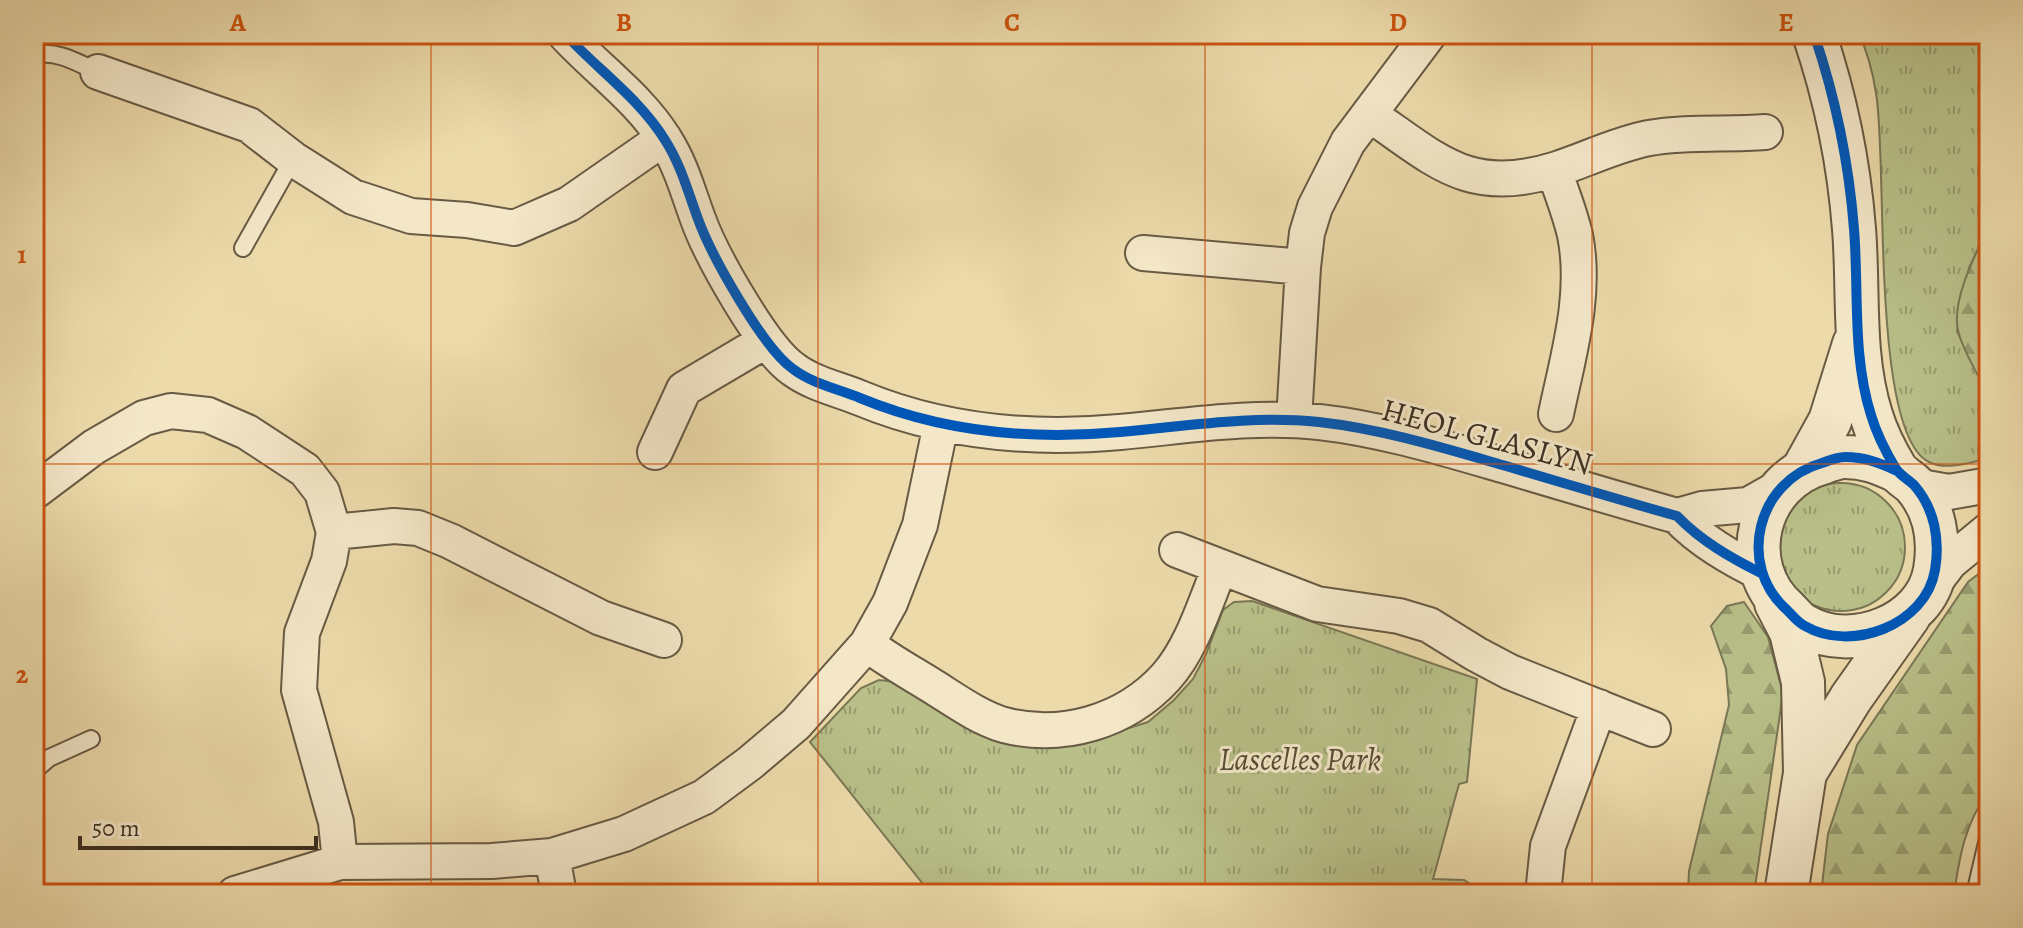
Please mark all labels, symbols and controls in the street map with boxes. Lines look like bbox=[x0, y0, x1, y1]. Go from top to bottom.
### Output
text: A bbox=[229, 5, 247, 40]
text: B bbox=[616, 5, 632, 40]
text: C bbox=[1004, 5, 1020, 40]
text: D bbox=[1389, 5, 1407, 40]
text: E bbox=[1778, 5, 1794, 40]
text: 1 bbox=[17, 237, 27, 272]
street label: HEOL GLASLYN bbox=[1377, 387, 1597, 485]
text: 2 bbox=[16, 657, 29, 692]
park label: Lascelles Park bbox=[1219, 737, 1381, 781]
scale bar bbox=[80, 800, 316, 850]
text: 50 m bbox=[92, 812, 140, 844]

